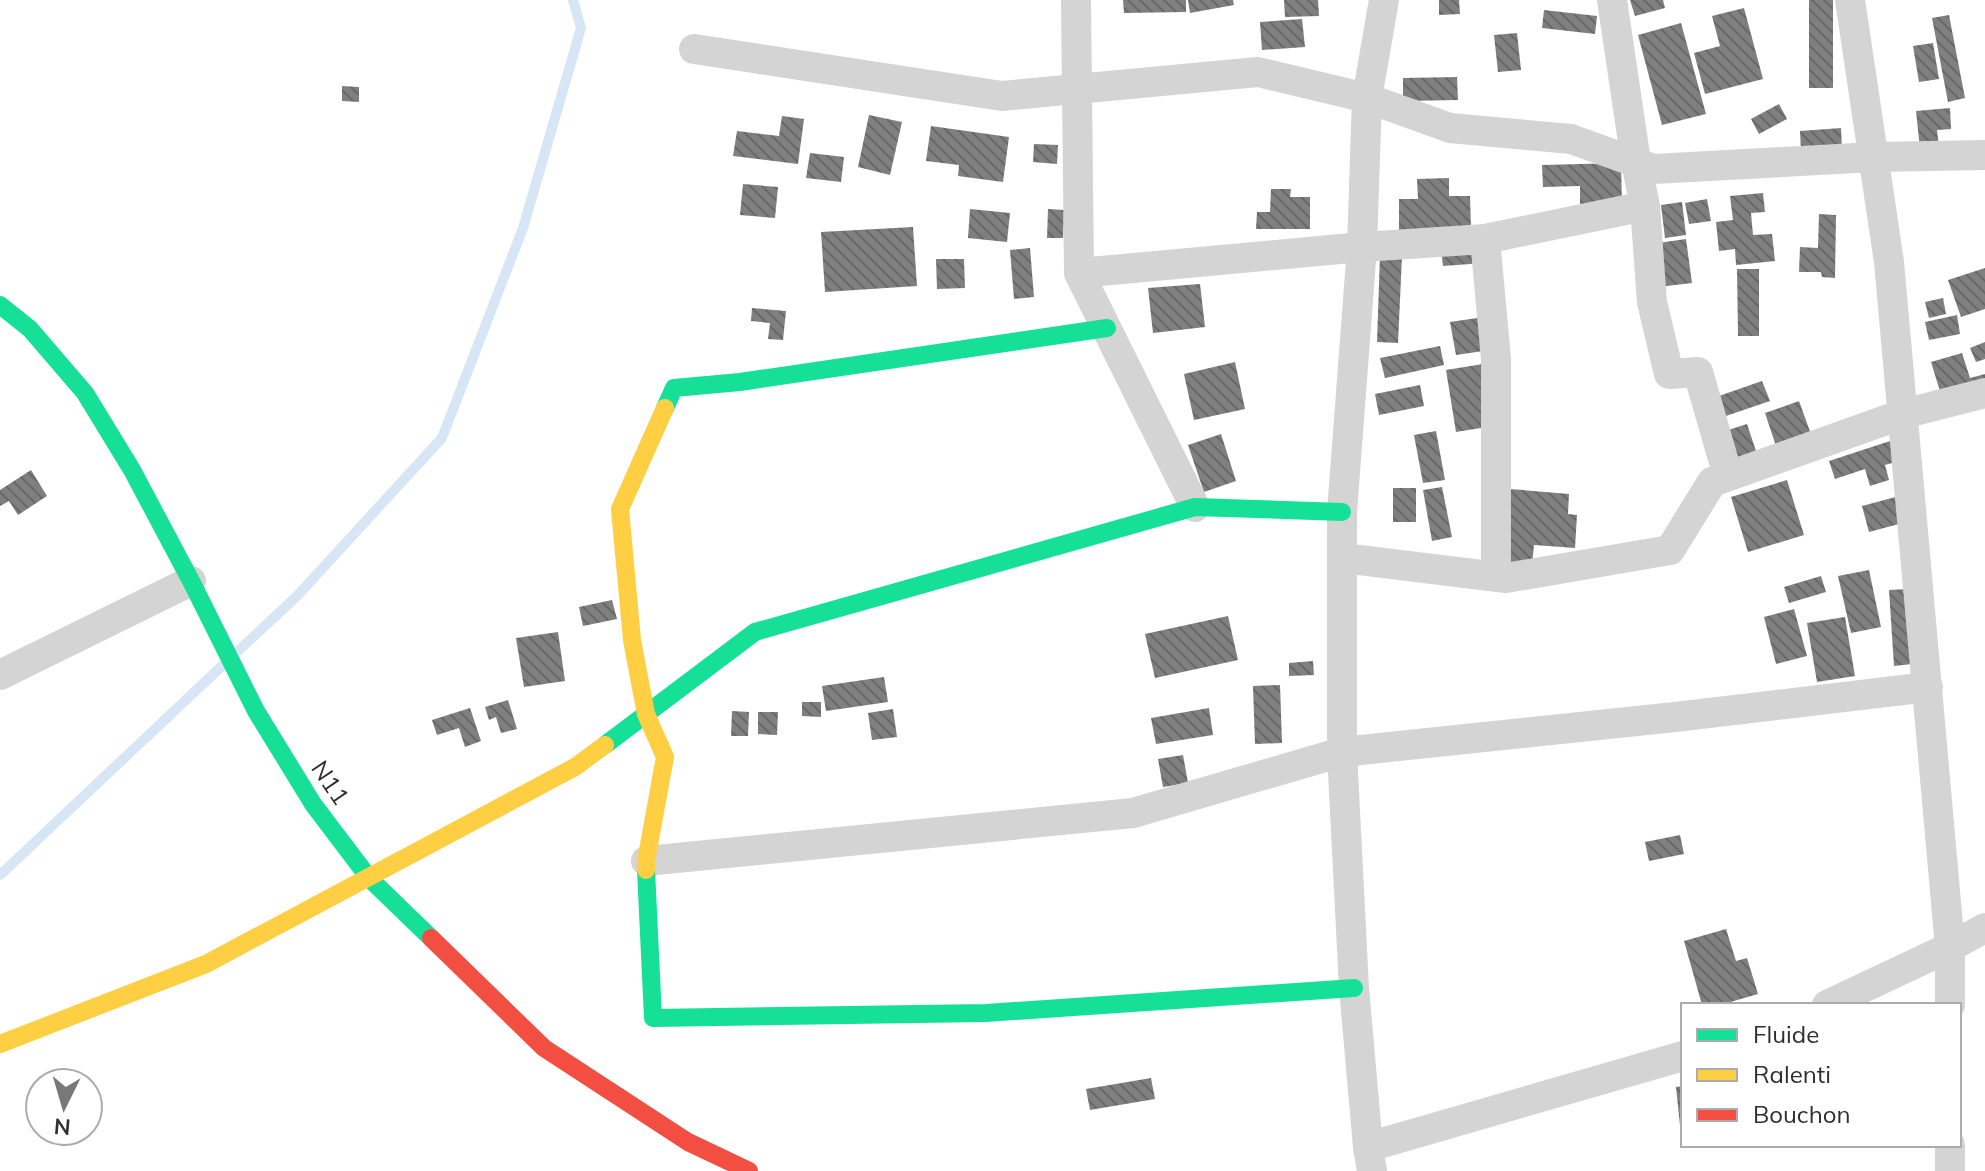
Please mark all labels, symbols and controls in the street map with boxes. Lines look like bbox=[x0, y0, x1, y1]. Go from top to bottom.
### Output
street label: N11 bbox=[305, 755, 356, 810]
legend bbox=[1681, 1003, 1961, 1147]
text: Fluide bbox=[1753, 1019, 1819, 1049]
text: Ralenti bbox=[1753, 1059, 1831, 1089]
north arrow bbox=[24, 1067, 104, 1147]
text: Bouchon bbox=[1753, 1099, 1851, 1129]
text: N bbox=[53, 1112, 72, 1142]

